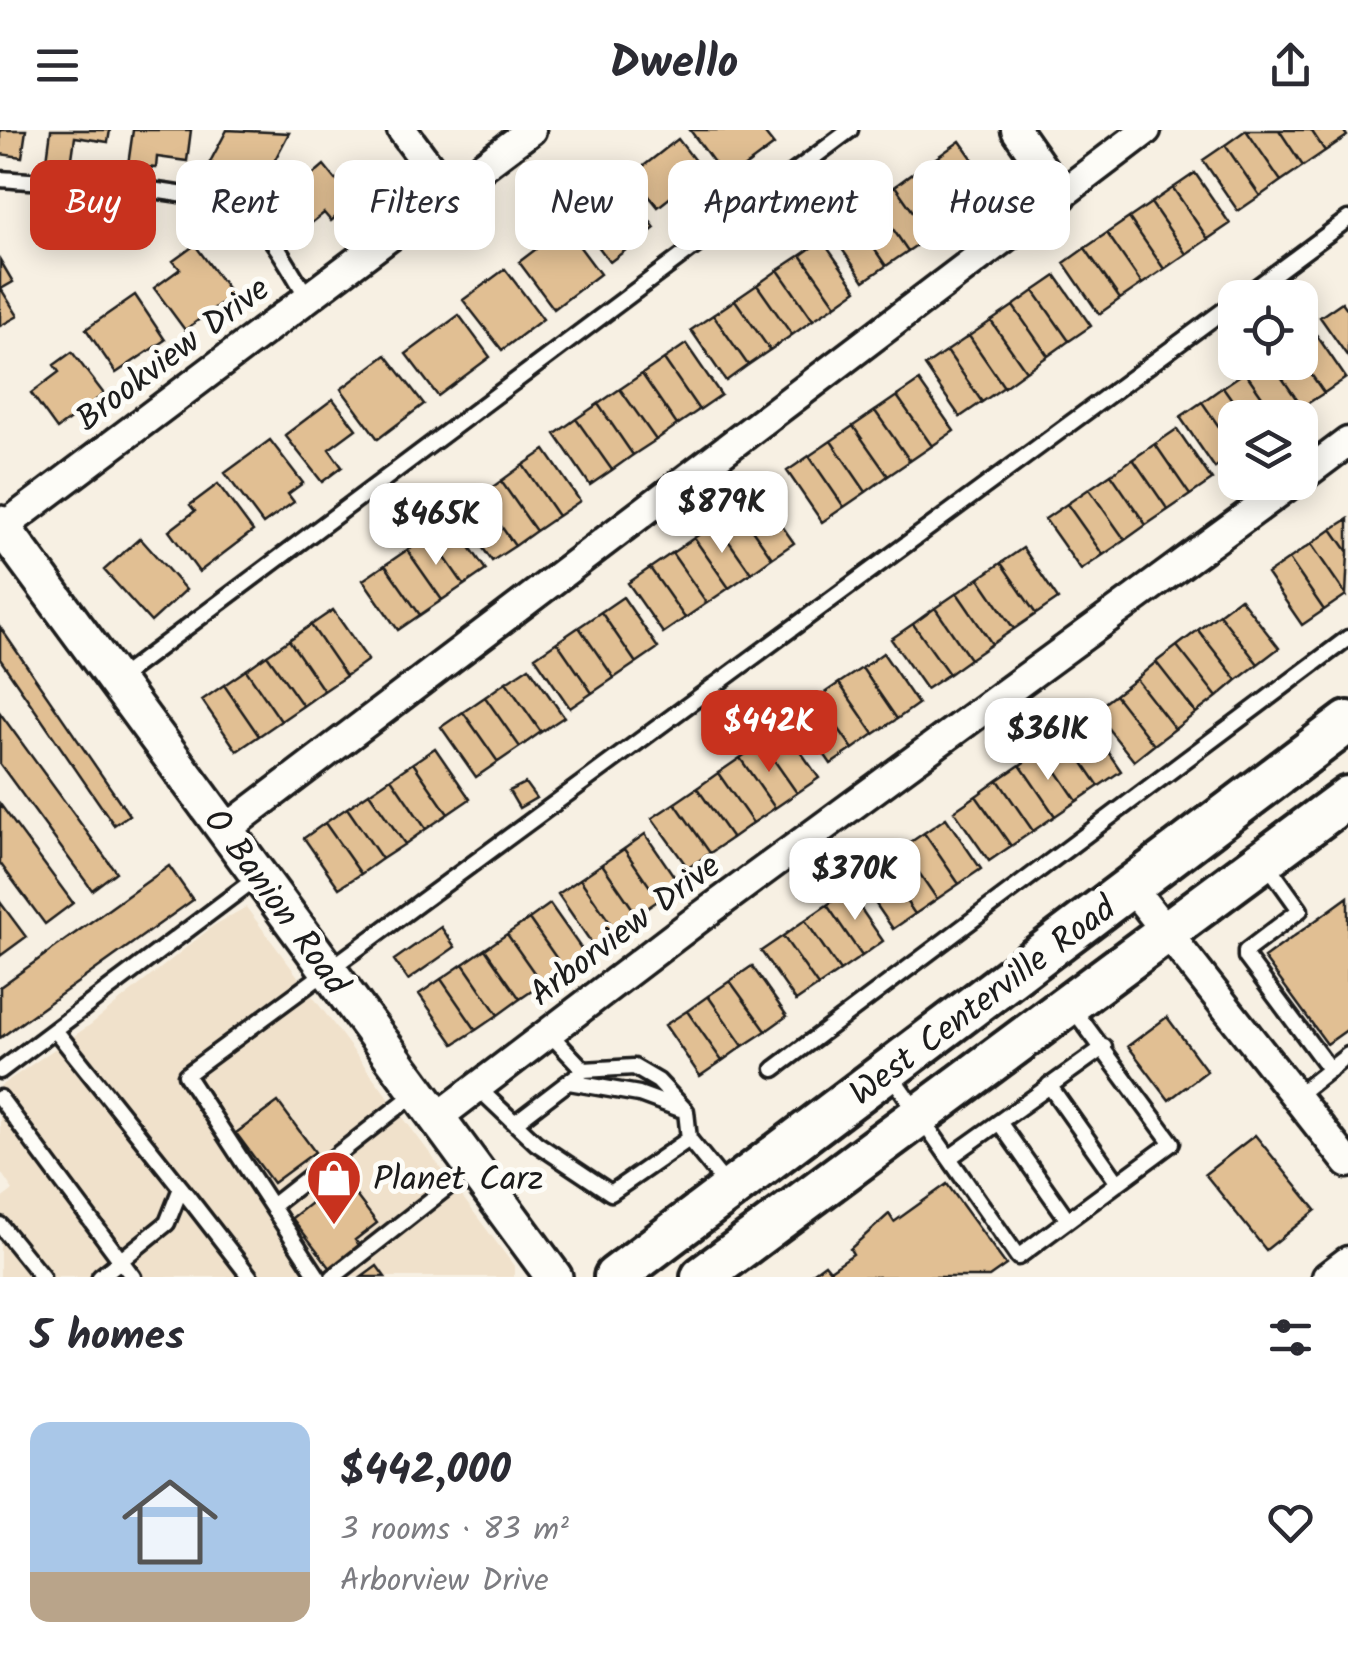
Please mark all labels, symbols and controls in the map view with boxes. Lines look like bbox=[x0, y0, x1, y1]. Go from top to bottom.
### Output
text: Dwello bbox=[610, 29, 738, 101]
icon: menu bbox=[30, 38, 85, 93]
icon: share bbox=[1263, 38, 1318, 93]
chip: Buy bbox=[30, 160, 156, 250]
chip: Rent bbox=[176, 160, 314, 250]
chip: Filters bbox=[334, 160, 495, 250]
chip: New bbox=[515, 160, 648, 250]
chip: Apartment bbox=[668, 160, 893, 250]
chip: House bbox=[913, 160, 1070, 250]
street label: Brookview Drive bbox=[65, 263, 283, 447]
map controls bbox=[1218, 280, 1318, 500]
button: locate bbox=[1218, 280, 1318, 380]
button: layers bbox=[1218, 400, 1318, 500]
pin: $879K bbox=[652, 471, 792, 556]
text: $879K bbox=[678, 478, 766, 529]
pin: $465K bbox=[366, 483, 506, 568]
text: $465K bbox=[391, 490, 481, 541]
pin: $442K bbox=[699, 690, 839, 775]
text: $442K bbox=[723, 697, 815, 748]
pin: $361K bbox=[978, 698, 1118, 783]
text: $361K bbox=[1007, 705, 1089, 756]
street label: O Banion Road bbox=[187, 797, 363, 1009]
pin: $370K bbox=[785, 838, 925, 923]
street label: Arborview Drive bbox=[518, 840, 734, 1022]
text: $370K bbox=[811, 845, 899, 896]
street label: West Centerville Road bbox=[838, 882, 1130, 1122]
shop icon: Planet Carz bbox=[304, 1148, 364, 1227]
place label: Planet Carz bbox=[373, 1153, 543, 1209]
text: 5 homes bbox=[30, 1304, 185, 1371]
icon: filters bbox=[1263, 1310, 1318, 1365]
text: $442,000 bbox=[340, 1438, 511, 1505]
icon: home bbox=[110, 1462, 230, 1582]
icon: heart bbox=[1263, 1495, 1318, 1550]
text: 3 rooms · 83 m² bbox=[340, 1505, 569, 1556]
text: Arborview Drive bbox=[340, 1556, 549, 1607]

